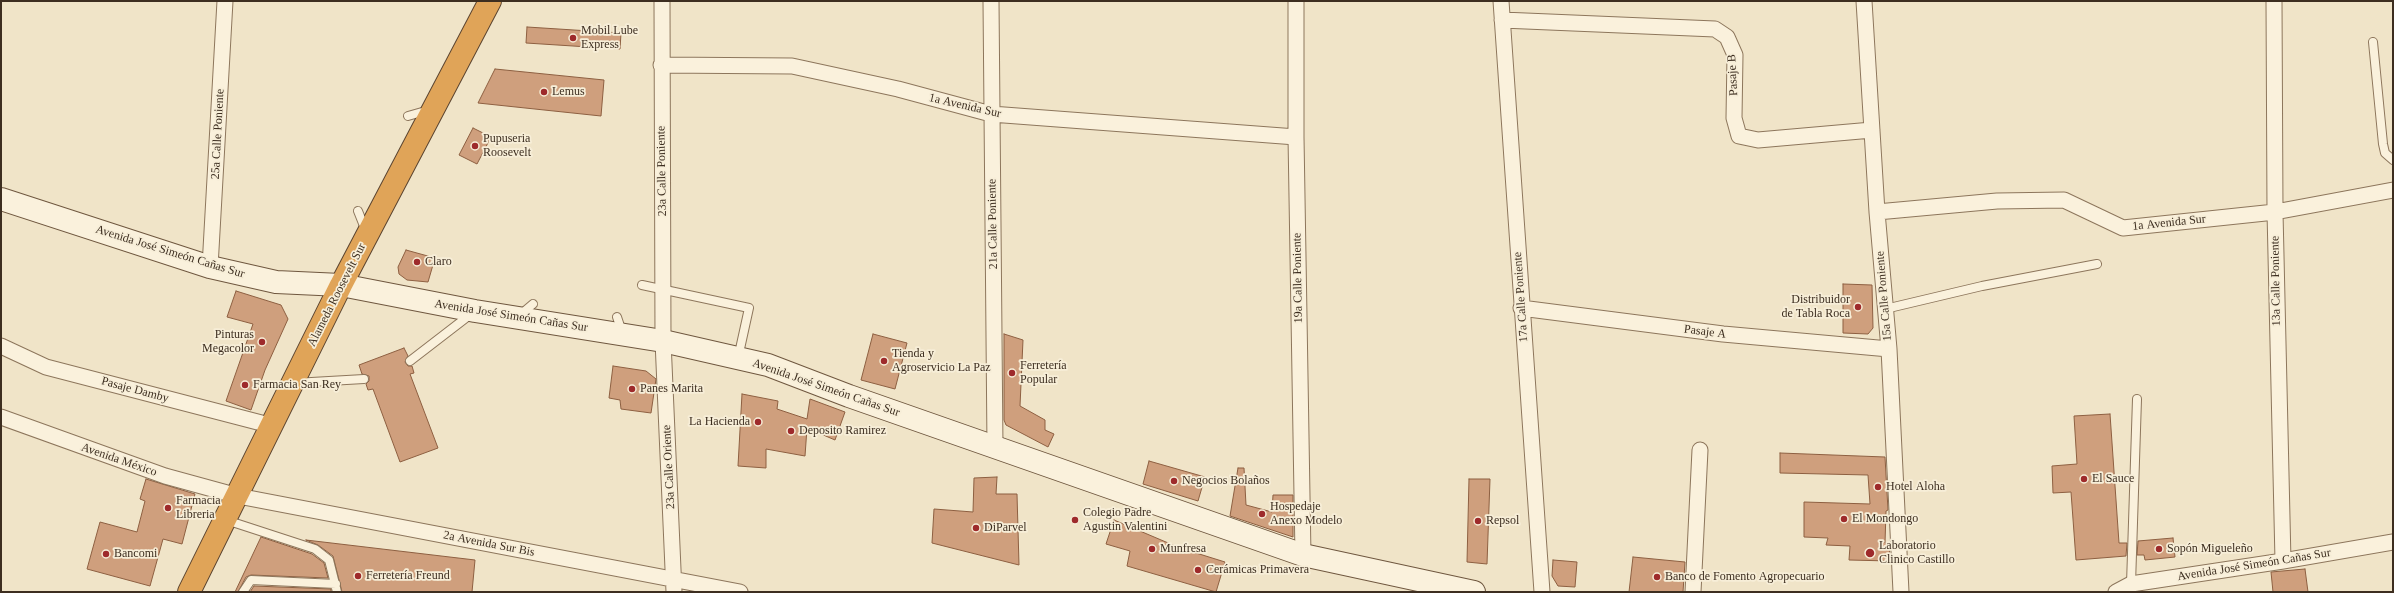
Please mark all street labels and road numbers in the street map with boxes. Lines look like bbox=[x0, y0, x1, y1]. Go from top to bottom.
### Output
street label: Pasaje B bbox=[1725, 54, 1741, 96]
street label: 25a Calle Poniente bbox=[208, 88, 228, 180]
street label: 1a Avenida Sur bbox=[927, 91, 1003, 121]
street label: 23a Calle Poniente bbox=[654, 126, 670, 216]
street label: 21a Calle Poniente bbox=[985, 179, 1001, 269]
street label: 1a Avenida Sur bbox=[2132, 212, 2206, 234]
street label: Avenida José Simeón Cañas Sur bbox=[94, 222, 246, 282]
street label: 19a Calle Poniente bbox=[1290, 233, 1306, 323]
street label: 13a Calle Poniente bbox=[2268, 236, 2284, 326]
street label: Alameda Roosevelt Sur bbox=[305, 241, 369, 349]
street label: 15a Calle Poniente bbox=[1873, 250, 1895, 342]
street label: 17a Calle Poniente bbox=[1511, 251, 1531, 343]
street label: Avenida José Simeón Cañas Sur bbox=[433, 297, 589, 335]
street label: Pasaje A bbox=[1683, 322, 1727, 342]
street label: Avenida José Simeón Cañas Sur bbox=[750, 356, 902, 420]
street label: Pasaje Damby bbox=[100, 374, 170, 406]
street label: 23a Calle Oriente bbox=[660, 424, 678, 510]
street label: Avenida México bbox=[79, 440, 159, 480]
street label: 2a Avenida Sur Bis bbox=[442, 528, 536, 560]
street label: Avenida José Simeón Cañas Sur bbox=[2176, 546, 2332, 584]

